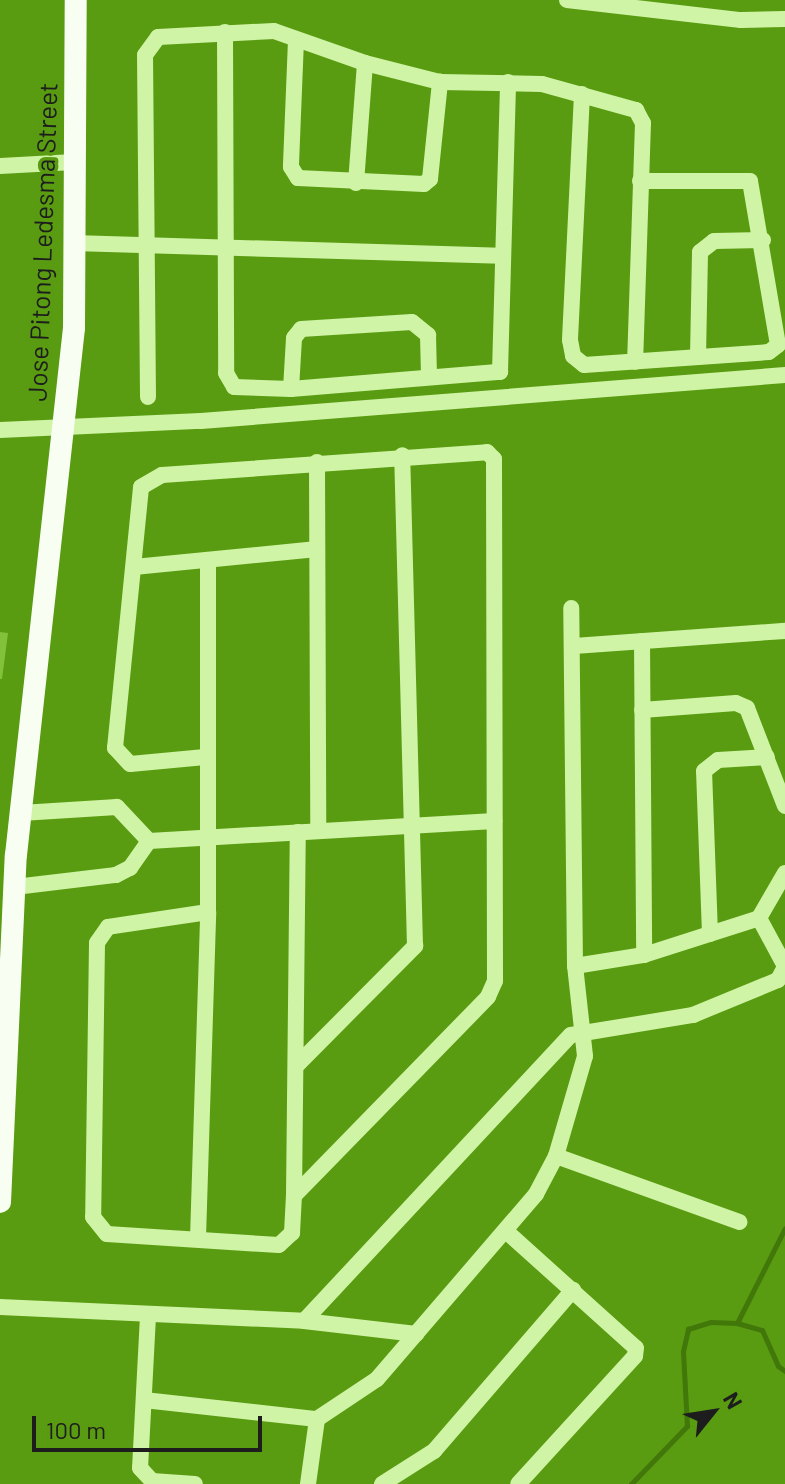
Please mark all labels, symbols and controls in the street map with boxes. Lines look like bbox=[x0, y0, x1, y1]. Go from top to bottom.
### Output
street label: Jose Pitong Ledesma Street bbox=[21, 82, 63, 402]
north arrow bbox=[673, 1372, 753, 1452]
text: N bbox=[719, 1387, 749, 1413]
scale bar bbox=[36, 1400, 266, 1450]
text: 100 m bbox=[46, 1415, 106, 1444]

